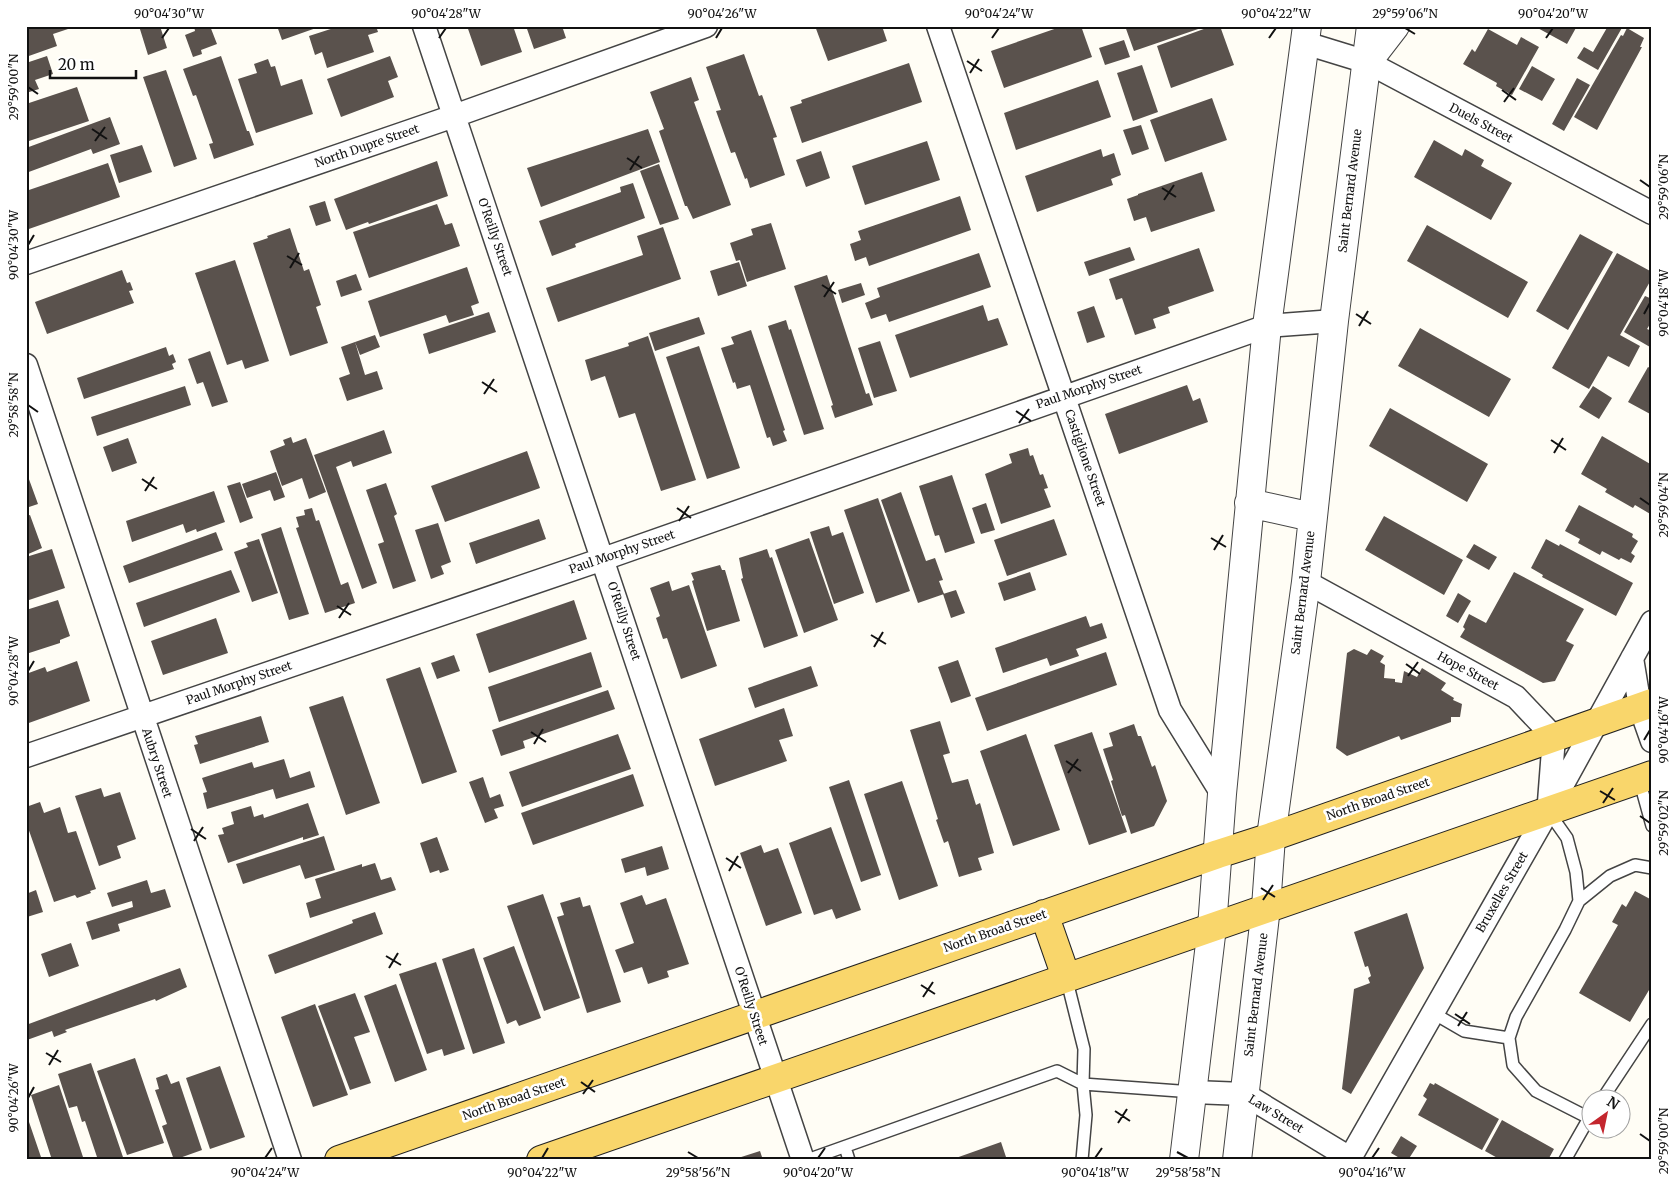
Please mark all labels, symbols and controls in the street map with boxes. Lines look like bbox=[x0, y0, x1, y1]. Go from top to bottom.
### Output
text: 90°04'30"W bbox=[134, 6, 205, 21]
text: 90°04'28"W bbox=[411, 6, 482, 21]
text: 90°04'26"W bbox=[688, 6, 758, 21]
text: 90°04'24"W bbox=[965, 6, 1034, 21]
text: 90°04'22"W bbox=[1241, 6, 1312, 21]
text: 29°59'06"N bbox=[1372, 6, 1438, 21]
text: 90°04'20"W bbox=[1518, 6, 1589, 21]
scale bar bbox=[50, 48, 136, 80]
text: 29°59'00"N bbox=[6, 53, 21, 120]
text: 20 m bbox=[58, 55, 95, 74]
street label: Duels Street bbox=[1447, 100, 1516, 146]
street label: North Dupre Street bbox=[313, 121, 421, 170]
street label: Saint Bernard Avenue bbox=[1334, 128, 1365, 254]
text: 29°59'06"N bbox=[1656, 154, 1671, 220]
street label: O'Reilly Street bbox=[475, 196, 516, 278]
text: 90°04'30"W bbox=[6, 209, 21, 280]
text: 90°04'18"W bbox=[1656, 268, 1671, 337]
street label: Paul Morphy Street bbox=[1034, 361, 1144, 412]
text: 29°58'58"N bbox=[6, 372, 21, 438]
street label: Castiglione Street bbox=[1062, 407, 1109, 509]
text: 29°59'04"N bbox=[1656, 472, 1671, 538]
street label: Paul Morphy Street bbox=[567, 526, 677, 577]
street label: Saint Bernard Avenue bbox=[1287, 530, 1318, 656]
street label: O'Reilly Street bbox=[605, 580, 644, 662]
text: 90°04'28"W bbox=[6, 635, 21, 706]
street label: Hope Street bbox=[1435, 648, 1502, 693]
street label: Paul Morphy Street bbox=[184, 657, 294, 708]
text: 90°04'16"W bbox=[1656, 695, 1671, 764]
street label: Aubry Street bbox=[139, 725, 176, 800]
street label: North Broad Street bbox=[1324, 774, 1432, 823]
text: 29°59'02"N bbox=[1656, 790, 1671, 856]
street label: Bruxelles Street bbox=[1472, 848, 1531, 935]
street label: North Broad Street bbox=[941, 906, 1049, 955]
street label: Saint Bernard Avenue bbox=[1240, 932, 1271, 1058]
street label: O'Reilly Street bbox=[732, 965, 771, 1047]
text: 90°04'26"W bbox=[6, 1062, 21, 1133]
street label: North Broad Street bbox=[460, 1074, 568, 1123]
north arrow bbox=[1580, 1088, 1630, 1138]
street label: Law Street bbox=[1246, 1091, 1307, 1136]
text: N bbox=[1604, 1093, 1623, 1114]
text: 29°59'00"N bbox=[1656, 1107, 1671, 1174]
text: 90°04'24"W bbox=[231, 1165, 300, 1180]
text: 90°04'22"W bbox=[507, 1165, 578, 1180]
text: 29°58'56"N bbox=[666, 1165, 731, 1180]
text: 90°04'20"W bbox=[783, 1165, 854, 1180]
text: 90°04'18"W bbox=[1061, 1165, 1130, 1180]
text: 29°58'58"N bbox=[1155, 1165, 1221, 1180]
text: 90°04'16"W bbox=[1338, 1165, 1407, 1180]

